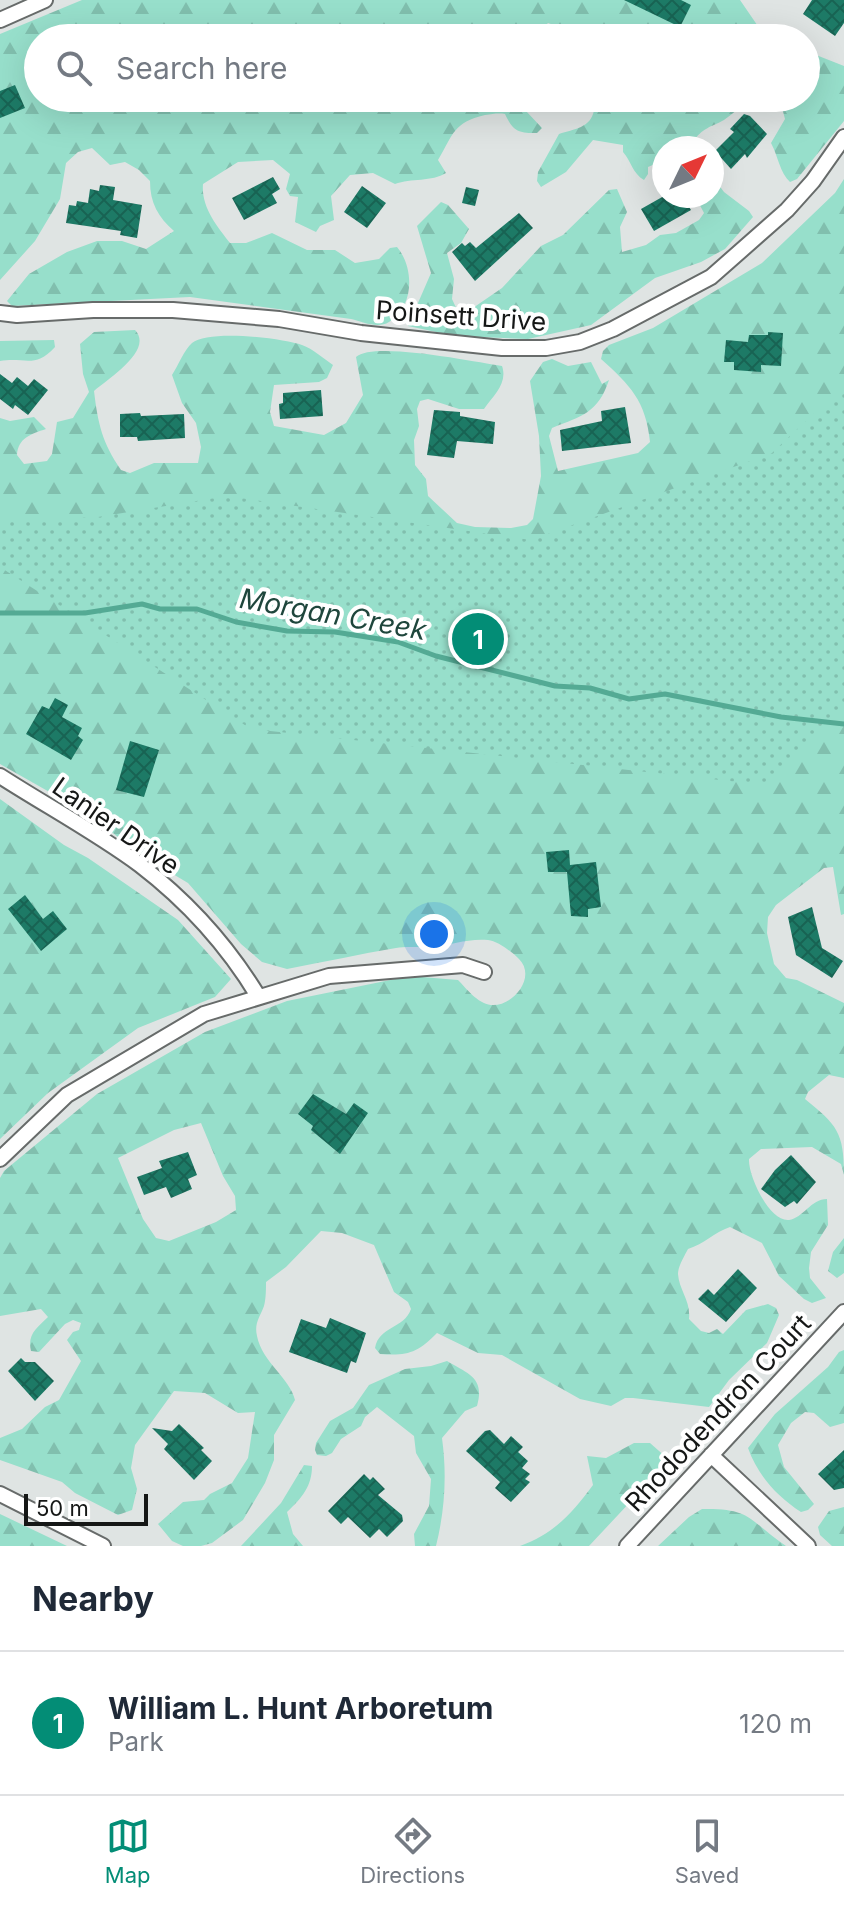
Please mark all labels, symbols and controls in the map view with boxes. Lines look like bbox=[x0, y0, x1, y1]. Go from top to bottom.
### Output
search box bbox=[24, 24, 820, 112]
icon: search bbox=[52, 46, 96, 90]
text: Search here bbox=[116, 50, 288, 86]
north arrow bbox=[652, 136, 724, 208]
street label: Poinsett Drive bbox=[375, 294, 547, 337]
water label: Morgan Creek bbox=[237, 581, 430, 647]
pin: 1 bbox=[452, 609, 504, 669]
street label: Lanier Drive bbox=[47, 771, 186, 881]
your location bbox=[414, 914, 454, 954]
street label: Rhododendron Court bbox=[618, 1308, 817, 1518]
scale bar bbox=[24, 1490, 148, 1526]
text: 50 m bbox=[36, 1495, 89, 1521]
text: Nearby bbox=[32, 1578, 154, 1619]
text: William L. Hunt Arboretum bbox=[108, 1690, 493, 1726]
text: 1 bbox=[52, 1708, 64, 1739]
text: 120 m bbox=[739, 1708, 812, 1739]
text: Park bbox=[108, 1726, 164, 1757]
tab: Map bbox=[105, 1814, 151, 1888]
tab: Directions bbox=[360, 1814, 465, 1888]
tab: Saved bbox=[675, 1814, 739, 1888]

